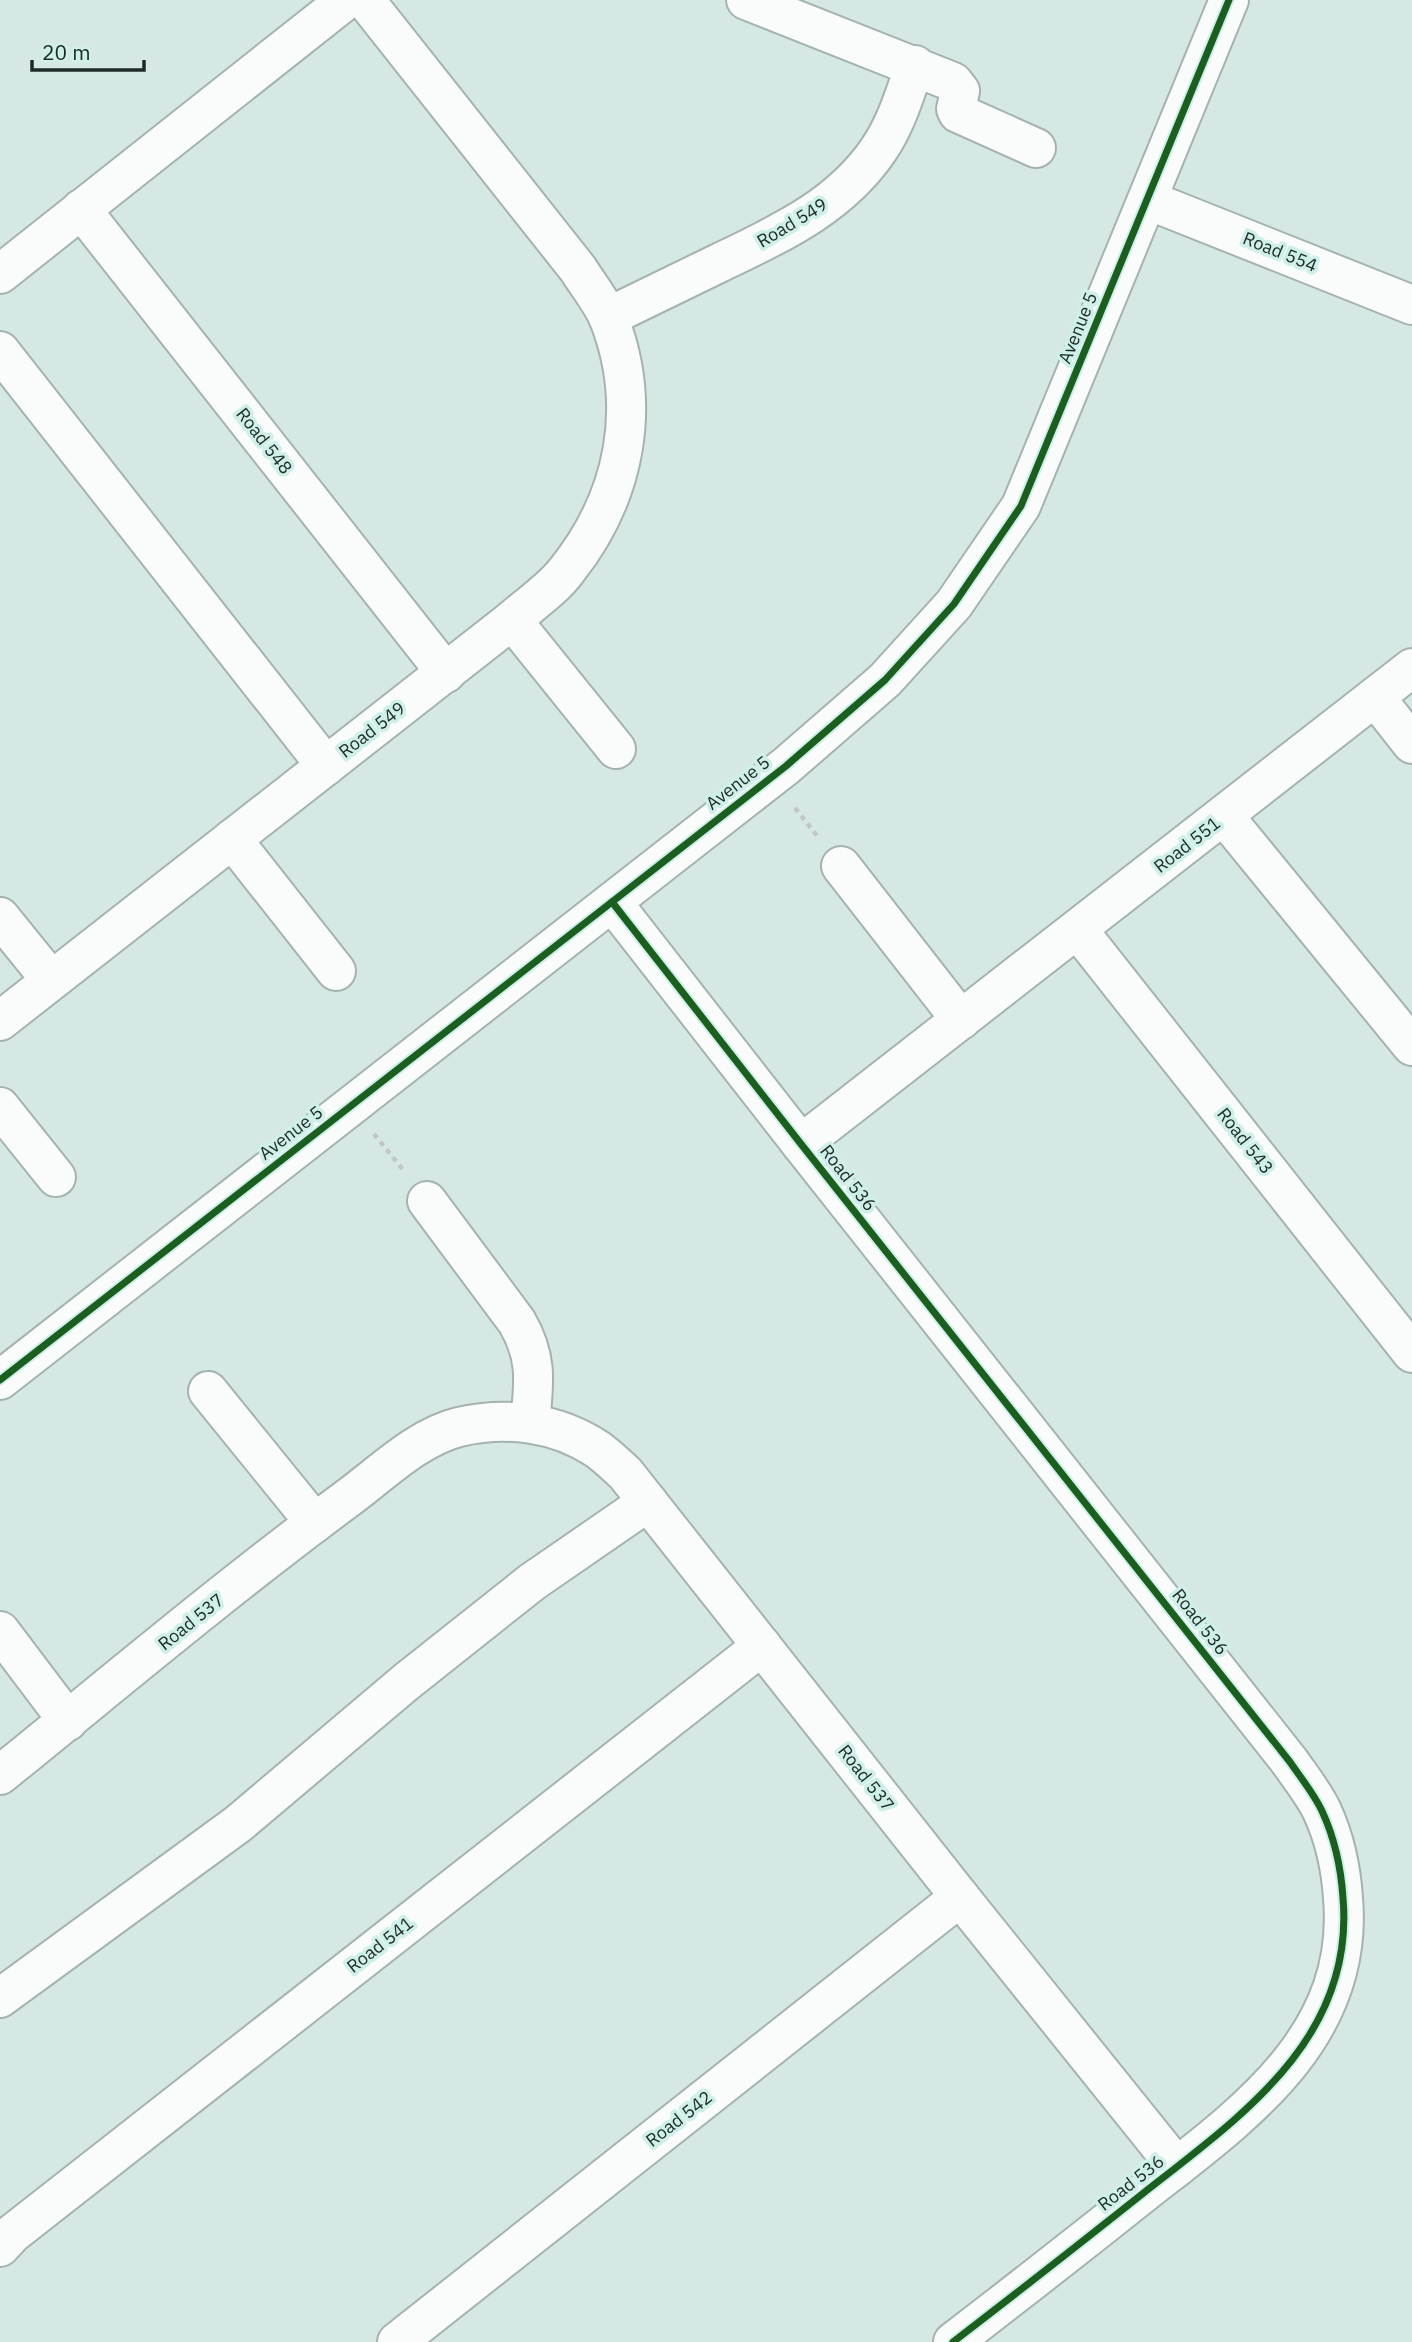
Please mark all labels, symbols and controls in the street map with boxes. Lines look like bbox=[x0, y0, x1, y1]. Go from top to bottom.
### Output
scale bar bbox=[32, 28, 144, 72]
text: 20 m bbox=[42, 38, 91, 66]
street label: Road 549 bbox=[752, 193, 831, 253]
street label: Road 554 bbox=[1240, 226, 1321, 277]
street label: Avenue 5 bbox=[1053, 289, 1102, 367]
street label: Road 548 bbox=[231, 403, 297, 479]
street label: Road 549 bbox=[334, 697, 410, 763]
street label: Avenue 5 bbox=[701, 750, 774, 815]
street label: Road 551 bbox=[1149, 812, 1225, 878]
street label: Avenue 5 bbox=[254, 1100, 327, 1165]
street label: Road 543 bbox=[1212, 1103, 1278, 1179]
street label: Road 536 bbox=[815, 1140, 881, 1216]
street label: Road 536 bbox=[1167, 1584, 1233, 1660]
street label: Road 537 bbox=[153, 1588, 228, 1655]
street label: Road 537 bbox=[833, 1740, 899, 1816]
street label: Road 541 bbox=[342, 1912, 418, 1978]
street label: Road 542 bbox=[641, 2086, 717, 2152]
street label: Road 536 bbox=[1093, 2150, 1169, 2216]

